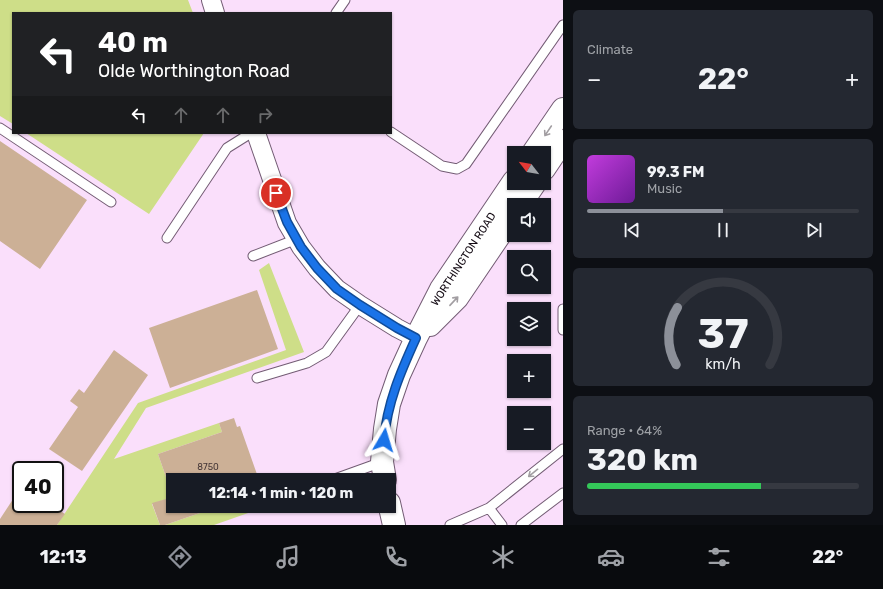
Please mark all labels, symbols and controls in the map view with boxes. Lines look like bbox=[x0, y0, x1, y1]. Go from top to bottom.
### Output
text: 40 m bbox=[98, 26, 168, 59]
icon: left bbox=[32, 28, 84, 80]
text: Climate bbox=[587, 42, 633, 57]
text: Olde Worthington Road bbox=[98, 60, 290, 82]
text: 22° bbox=[698, 61, 749, 97]
text: − bbox=[587, 66, 601, 93]
text: + bbox=[845, 66, 859, 93]
icon: left bbox=[128, 104, 150, 126]
icon: ahead bbox=[170, 104, 192, 126]
icon: ahead bbox=[212, 104, 234, 126]
icon: right bbox=[254, 104, 276, 126]
one-way arrow bbox=[544, 125, 552, 136]
north arrow bbox=[507, 146, 551, 190]
map controls bbox=[507, 146, 551, 450]
text: 99.3 FM bbox=[647, 163, 705, 181]
pin bbox=[259, 176, 293, 210]
text: Music bbox=[647, 181, 682, 196]
icon: arrive bbox=[265, 182, 287, 204]
button: sound bbox=[507, 198, 551, 242]
street label: WORTHINGTON ROAD bbox=[428, 210, 499, 309]
icon: previous bbox=[621, 219, 643, 241]
icon: pause bbox=[712, 219, 734, 241]
icon: next bbox=[803, 219, 825, 241]
button: search bbox=[507, 250, 551, 294]
one-way arrow bbox=[449, 296, 459, 306]
button: layers bbox=[507, 302, 551, 346]
text: 37 bbox=[697, 309, 749, 358]
button: + bbox=[507, 354, 551, 398]
text: km/h bbox=[705, 355, 741, 372]
button: − bbox=[507, 406, 551, 450]
position arrow bbox=[363, 419, 405, 461]
text: Range · 64% bbox=[587, 423, 662, 438]
text: 320 km bbox=[587, 442, 698, 478]
speed limit sign: 40 bbox=[12, 461, 64, 513]
house number: 8750 bbox=[197, 462, 219, 472]
one-way arrow bbox=[527, 469, 538, 478]
text: 12:14 · 1 min · 120 m bbox=[209, 484, 353, 502]
icon: directions bbox=[166, 543, 194, 571]
icon: music bbox=[274, 543, 302, 571]
icon: phone bbox=[382, 543, 410, 571]
icon: climate bbox=[489, 543, 517, 571]
icon: car bbox=[597, 543, 625, 571]
icon: filters bbox=[705, 543, 733, 571]
text: 12:13 bbox=[40, 546, 87, 568]
text: 22° bbox=[812, 546, 843, 568]

